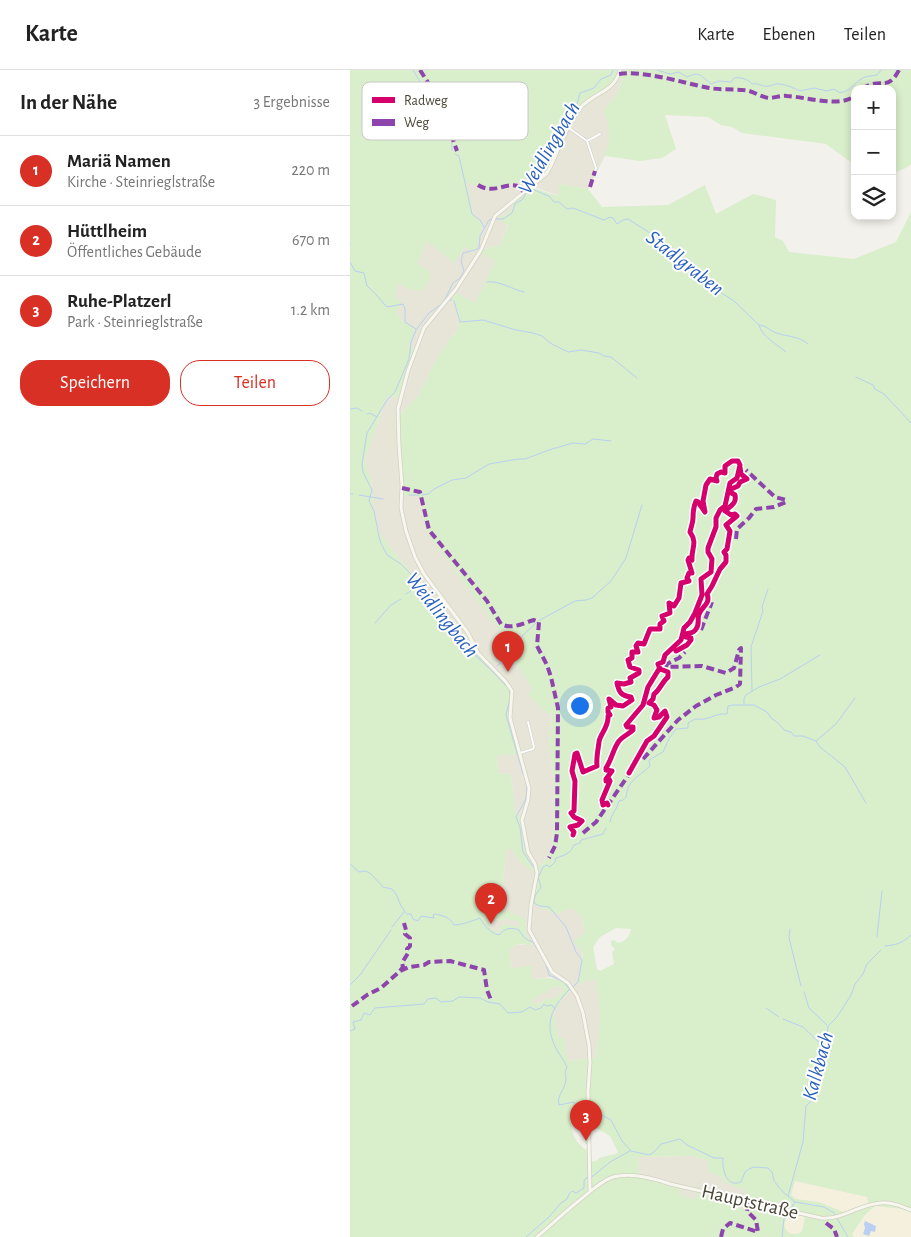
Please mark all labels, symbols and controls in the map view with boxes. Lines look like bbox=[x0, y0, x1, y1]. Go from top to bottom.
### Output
text: Karte bbox=[25, 22, 78, 46]
text: Karte bbox=[697, 26, 735, 44]
text: Ebenen bbox=[763, 26, 816, 44]
text: Teilen bbox=[844, 26, 886, 44]
legend bbox=[362, 82, 528, 140]
map controls bbox=[851, 85, 896, 220]
button: + bbox=[851, 85, 896, 130]
text: In der Nähe bbox=[20, 92, 117, 113]
text: 3 Ergebnisse bbox=[253, 94, 330, 110]
text: Radweg bbox=[404, 94, 448, 108]
water label: Weidlingbach bbox=[514, 98, 584, 198]
text: Weg bbox=[404, 116, 429, 130]
button: − bbox=[851, 130, 896, 175]
text: Mariä Namen bbox=[67, 152, 171, 171]
text: 1 bbox=[33, 162, 39, 178]
text: 220 m bbox=[292, 162, 330, 178]
text: Kirche · Steinrieglstraße bbox=[67, 174, 215, 190]
button: layers bbox=[851, 175, 896, 220]
text: Hüttlheim bbox=[67, 222, 147, 241]
water label: Stadlgraben bbox=[642, 226, 728, 300]
text: 2 bbox=[32, 232, 40, 248]
text: 670 m bbox=[292, 232, 330, 248]
text: Öffentliches Gebäude bbox=[67, 244, 202, 260]
text: Ruhe-Platzerl bbox=[67, 292, 171, 311]
text: 3 bbox=[33, 302, 39, 318]
text: 1.2 km bbox=[291, 302, 330, 318]
text: Park · Steinrieglstraße bbox=[67, 314, 203, 330]
button: Speichern bbox=[20, 360, 170, 406]
button: Teilen bbox=[180, 360, 330, 406]
water label: Weidlingbach bbox=[402, 568, 482, 662]
pin: 1 bbox=[492, 631, 524, 672]
your location bbox=[567, 693, 593, 719]
pin: 2 bbox=[475, 883, 507, 924]
water label: Kalkbach bbox=[799, 1029, 837, 1103]
pin: 3 bbox=[570, 1100, 602, 1141]
street label: Hauptstraße bbox=[700, 1181, 800, 1223]

